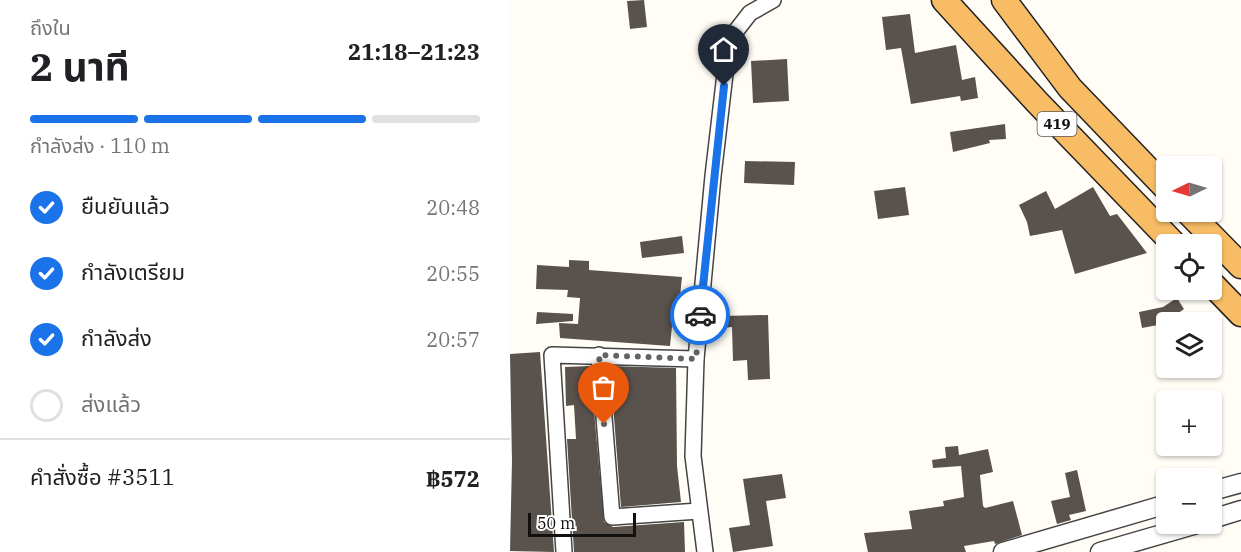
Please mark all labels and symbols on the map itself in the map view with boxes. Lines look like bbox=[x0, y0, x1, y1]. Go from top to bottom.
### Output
pin bbox=[698, 24, 749, 86]
road number: 419 bbox=[1038, 112, 1076, 136]
north arrow bbox=[1156, 156, 1222, 222]
courier bbox=[670, 285, 730, 345]
pin bbox=[578, 362, 629, 424]
scale bar bbox=[528, 510, 636, 538]

